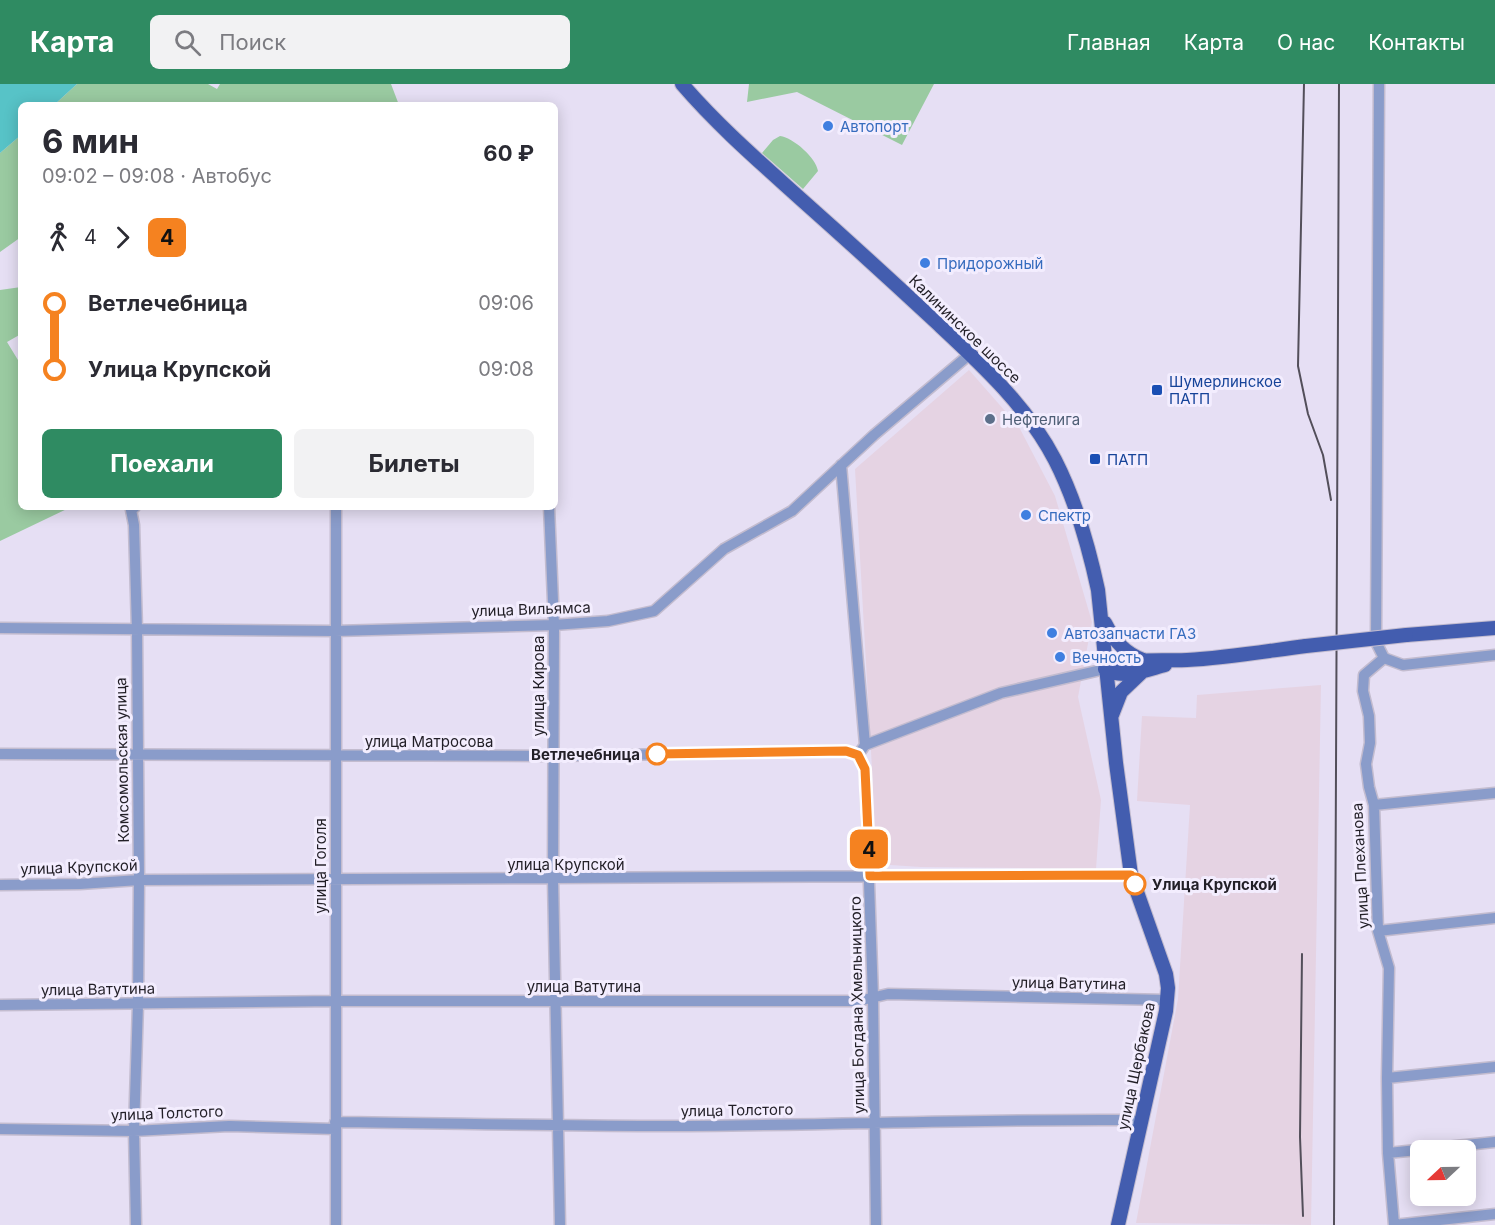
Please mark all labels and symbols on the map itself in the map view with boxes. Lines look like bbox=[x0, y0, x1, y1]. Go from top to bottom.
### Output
place label: Автопорт bbox=[840, 117, 909, 136]
marker: Автопорт bbox=[821, 119, 835, 133]
place label: Придорожный bbox=[937, 254, 1043, 273]
marker: Придорожный bbox=[918, 256, 932, 270]
street label: Калининское шоссе bbox=[905, 271, 1025, 387]
place label: Шумерлинское ПАТП bbox=[1169, 372, 1282, 408]
marker: Шумерлинское ПАТП bbox=[1150, 383, 1164, 397]
place label: Нефтелига bbox=[1002, 410, 1080, 429]
marker: Нефтелига bbox=[983, 412, 997, 426]
place label: ПАТП bbox=[1107, 450, 1148, 469]
marker: ПАТП bbox=[1088, 452, 1102, 466]
place label: Спектр bbox=[1038, 506, 1091, 525]
marker: Спектр bbox=[1019, 508, 1033, 522]
street label: улица Вильямса bbox=[471, 597, 591, 621]
place label: Автозапчасти ГАЗ bbox=[1064, 624, 1196, 643]
marker: Автозапчасти ГАЗ bbox=[1045, 626, 1059, 640]
street label: улица Кирова bbox=[529, 636, 548, 736]
place label: Вечность bbox=[1072, 648, 1141, 667]
marker: Вечность bbox=[1053, 650, 1067, 664]
street label: Комсомольская улица bbox=[111, 677, 133, 843]
street label: улица Матросова bbox=[365, 732, 493, 751]
marker: Ветлечебница bbox=[646, 743, 668, 765]
place label: Ветлечебница bbox=[531, 745, 640, 764]
street label: улица Плеханова bbox=[1347, 802, 1373, 930]
street label: улица Гоголя bbox=[311, 818, 330, 914]
line badge: 4 bbox=[850, 830, 888, 868]
street label: улица Крупской bbox=[20, 855, 138, 879]
street label: улица Крупской bbox=[507, 855, 625, 874]
marker: Улица Крупской bbox=[1124, 873, 1146, 895]
place label: Улица Крупской bbox=[1152, 875, 1277, 894]
street label: улица Богдана Хмельницкого bbox=[846, 896, 868, 1114]
street label: улица Ватутина bbox=[1012, 973, 1126, 993]
street label: улица Ватутина bbox=[527, 977, 641, 996]
street label: улица Ватутина bbox=[41, 979, 155, 999]
street label: улица Щербакова bbox=[1113, 1000, 1159, 1132]
street label: улица Толстого bbox=[681, 1100, 793, 1120]
street label: улица Толстого bbox=[110, 1102, 224, 1124]
north arrow bbox=[1410, 1140, 1476, 1206]

